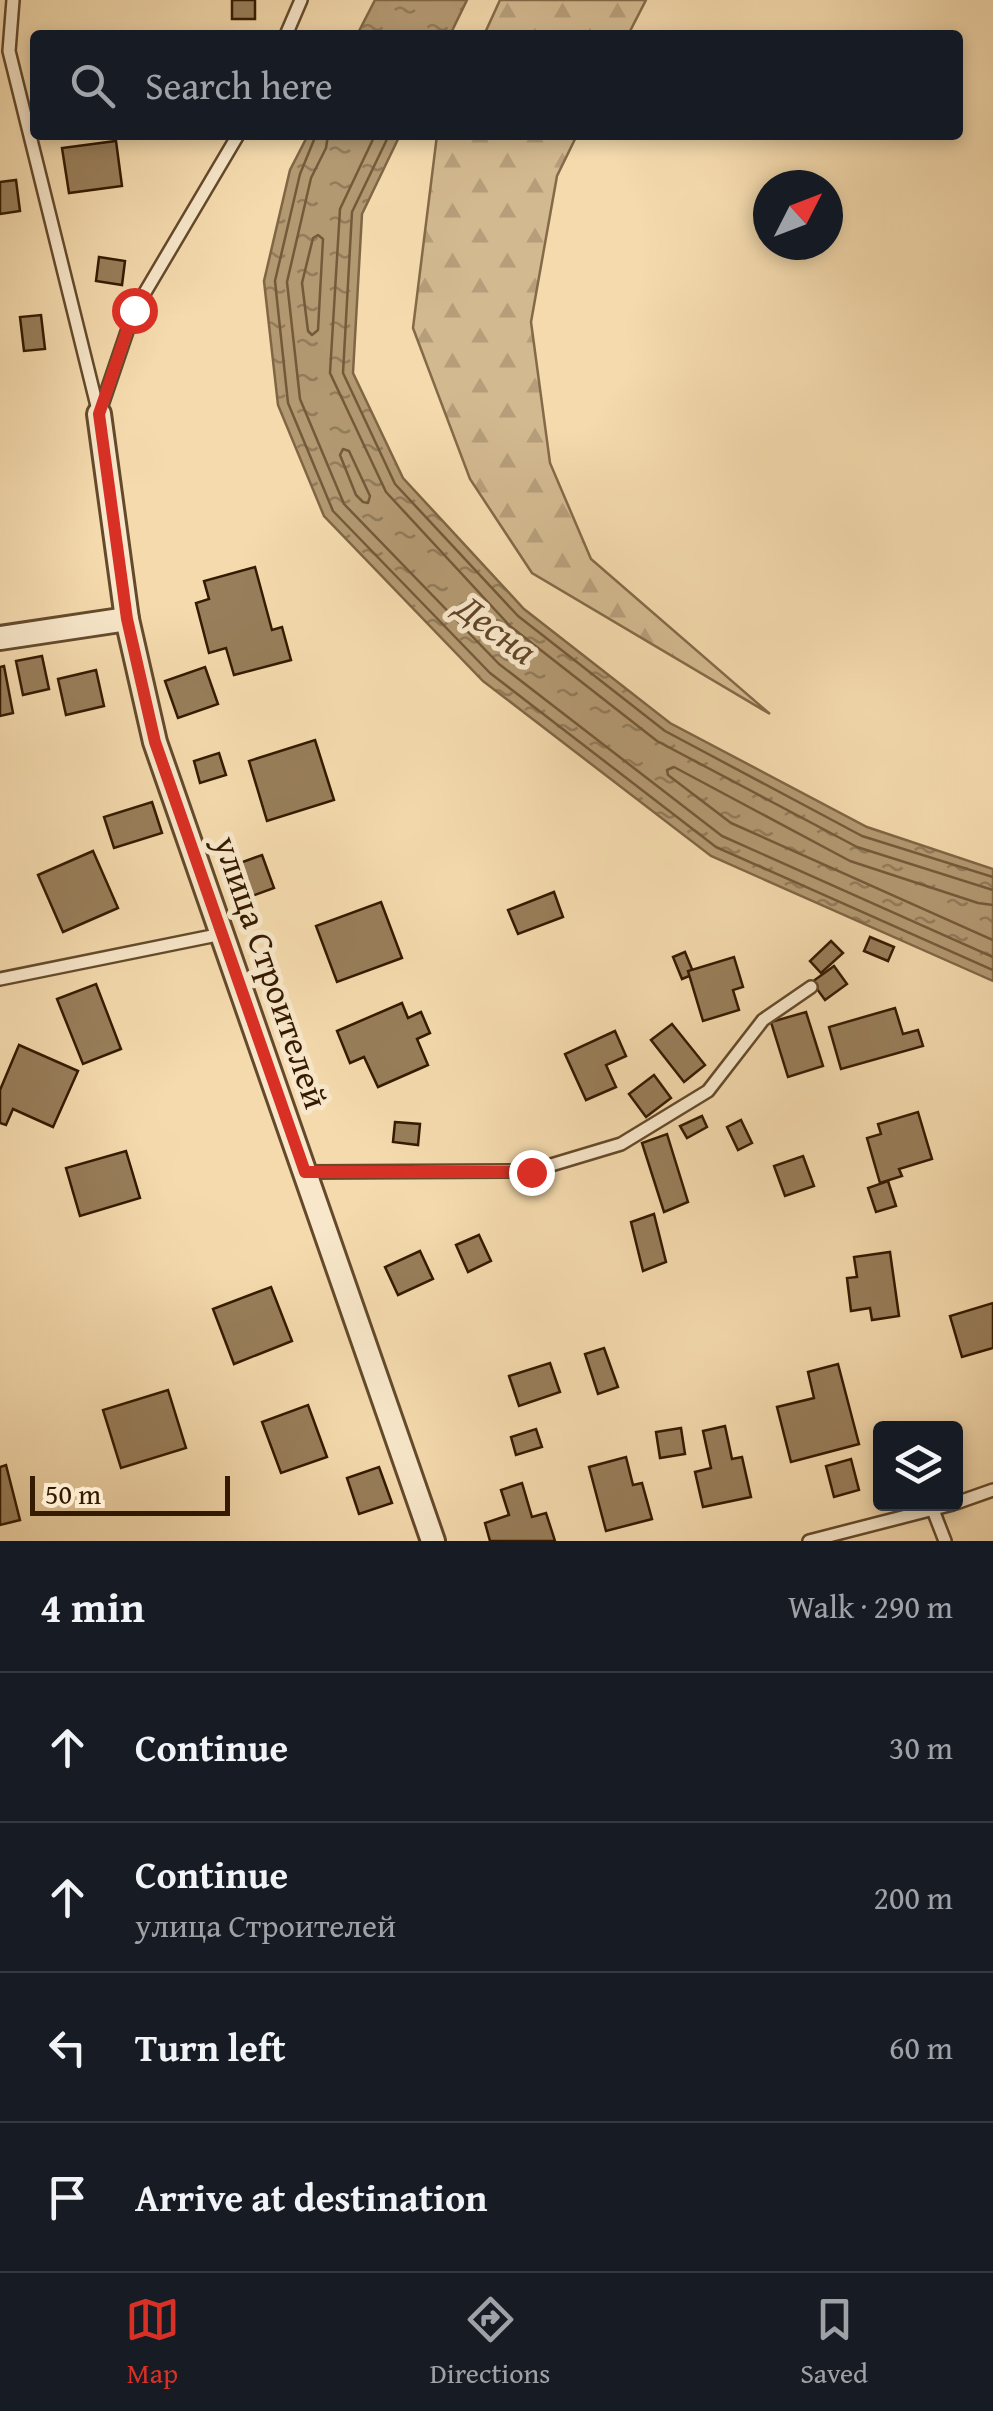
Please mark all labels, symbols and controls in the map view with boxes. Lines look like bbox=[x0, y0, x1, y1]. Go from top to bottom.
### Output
search box bbox=[30, 30, 963, 140]
text: Search here bbox=[145, 57, 333, 113]
icon: search bbox=[65, 58, 120, 113]
north arrow bbox=[753, 170, 843, 260]
route start bbox=[112, 288, 158, 334]
water label: Десна bbox=[443, 578, 550, 678]
street label: улица Строителей bbox=[201, 828, 343, 1115]
route end bbox=[509, 1150, 555, 1196]
map controls bbox=[873, 1421, 963, 1511]
button: layers bbox=[873, 1421, 963, 1511]
scale bar bbox=[30, 1471, 230, 1516]
text: 50 m bbox=[45, 1473, 101, 1514]
text: 4 min bbox=[40, 1576, 145, 1637]
text: Walk · 290 m bbox=[788, 1583, 953, 1630]
text: Continue bbox=[135, 1719, 288, 1775]
icon: ahead bbox=[40, 1720, 95, 1775]
text: 30 m bbox=[889, 1724, 953, 1771]
text: Continue bbox=[135, 1846, 288, 1902]
icon: ahead bbox=[40, 1870, 95, 1925]
text: 200 m bbox=[874, 1874, 953, 1921]
text: улица Строителей bbox=[135, 1902, 396, 1949]
text: Turn left bbox=[135, 2019, 286, 2075]
icon: left bbox=[40, 2020, 95, 2075]
text: 60 m bbox=[889, 2024, 953, 2071]
text: Arrive at destination bbox=[135, 2169, 488, 2225]
icon: arrive bbox=[40, 2170, 95, 2225]
tab: Map bbox=[125, 2292, 180, 2393]
tab: Directions bbox=[430, 2292, 550, 2393]
tab: Saved bbox=[800, 2292, 868, 2393]

